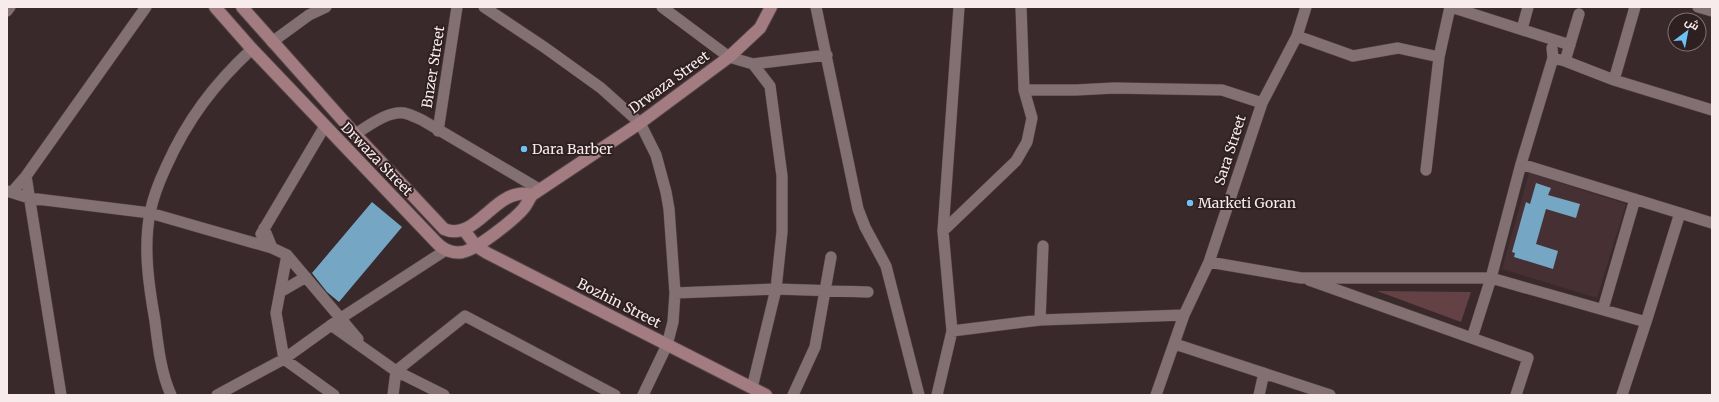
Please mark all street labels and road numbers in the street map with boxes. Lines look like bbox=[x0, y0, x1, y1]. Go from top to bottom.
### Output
street label: Bnzer Street bbox=[418, 24, 448, 109]
street label: Drwaza Street bbox=[625, 46, 713, 117]
street label: Sara Street bbox=[1210, 112, 1250, 188]
street label: Drwaza Street bbox=[337, 118, 417, 200]
street label: Bozhin Street bbox=[574, 274, 664, 332]

